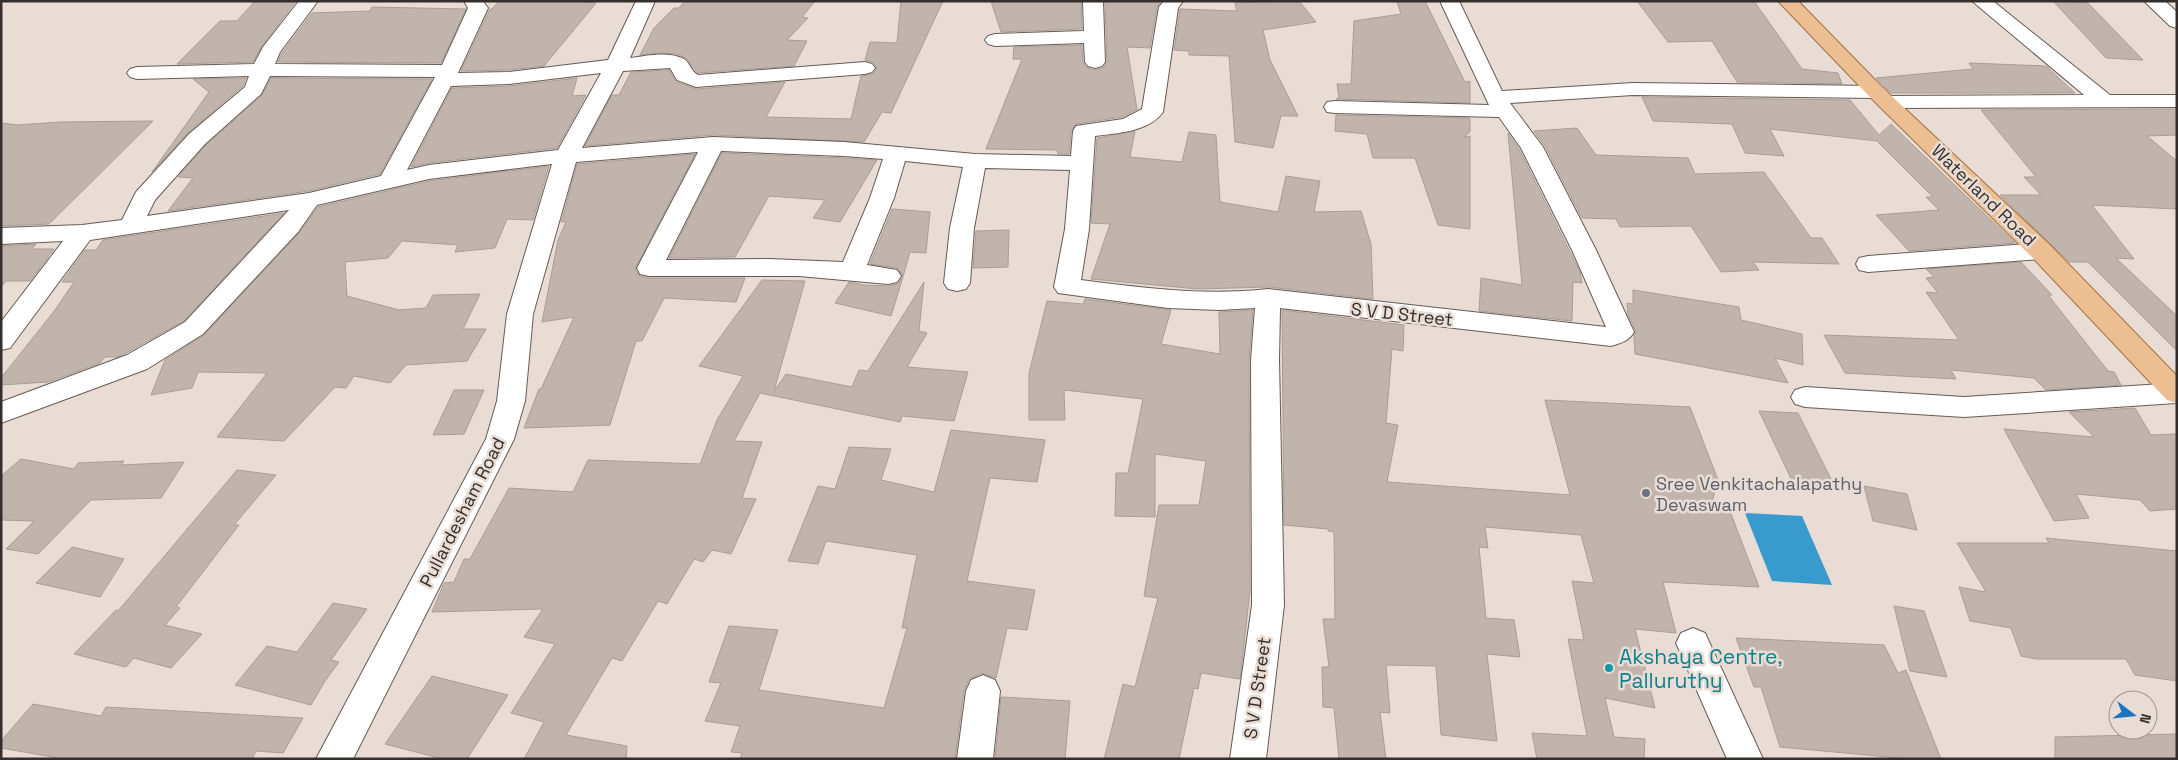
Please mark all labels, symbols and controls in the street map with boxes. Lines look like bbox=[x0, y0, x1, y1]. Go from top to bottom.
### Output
street label: Waterland Road bbox=[1927, 139, 2041, 251]
street label: S V D Street bbox=[1350, 297, 1454, 331]
street label: Pullardesham Road bbox=[414, 433, 510, 591]
place label: Sree Venkitachalapathy Devaswam bbox=[1656, 472, 1862, 516]
marker: Sree Venkitachalapathy Devaswam bbox=[1640, 487, 1652, 499]
street label: S V D Street bbox=[1238, 636, 1276, 740]
place label: Akshaya Centre, Palluruthy bbox=[1619, 643, 1783, 694]
marker: Akshaya Centre, Palluruthy bbox=[1603, 662, 1615, 674]
north arrow bbox=[2108, 690, 2158, 740]
text: N bbox=[2136, 712, 2155, 726]

